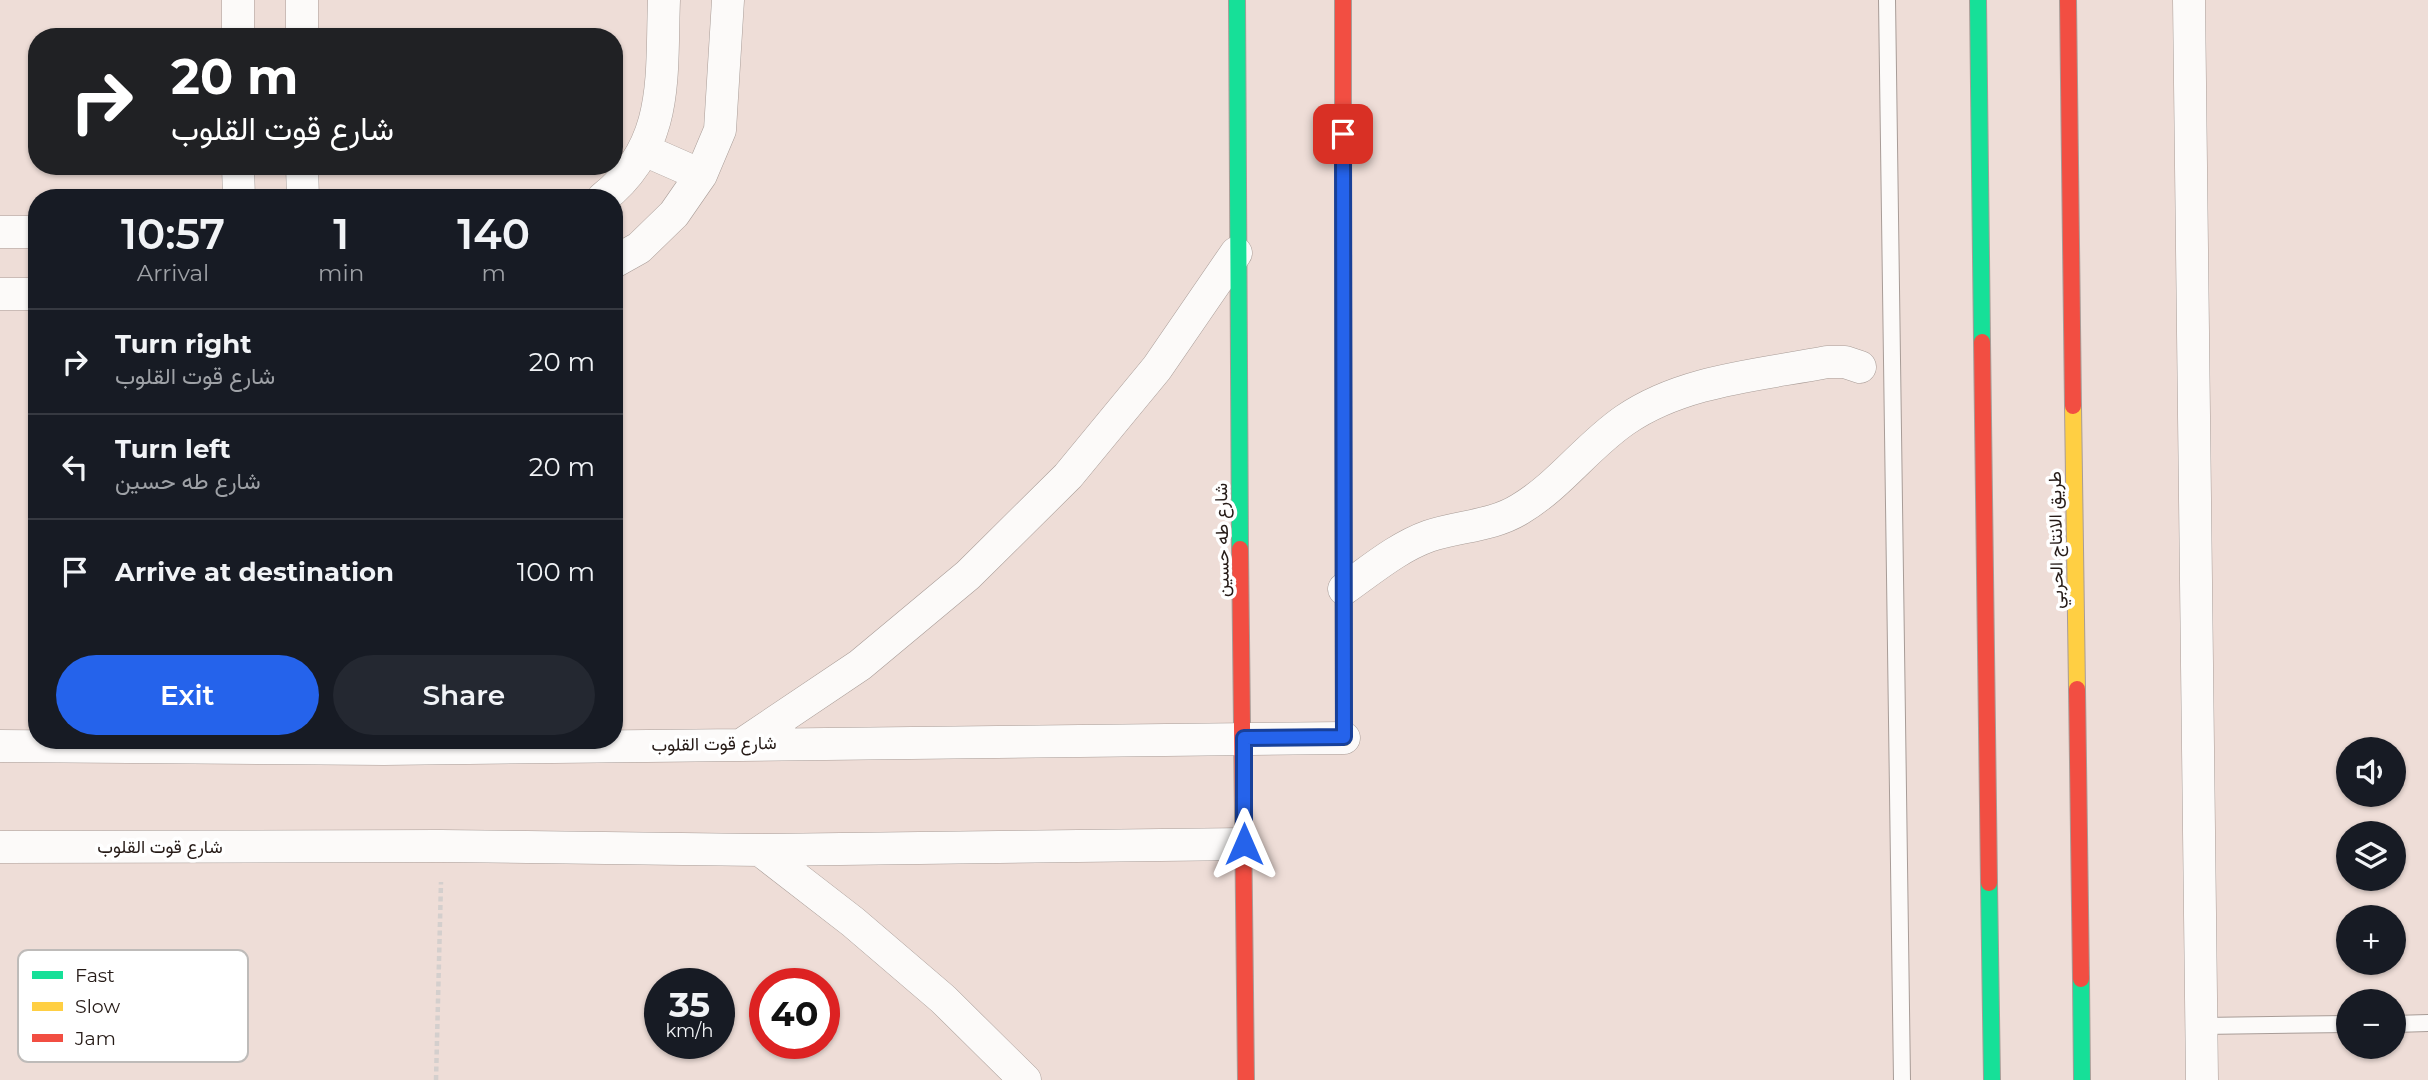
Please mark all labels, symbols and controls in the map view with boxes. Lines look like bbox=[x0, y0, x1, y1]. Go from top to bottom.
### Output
text: 20 m bbox=[171, 47, 298, 106]
icon: right bbox=[56, 56, 147, 147]
pin bbox=[1313, 104, 1373, 164]
text: شارع قوت القلوب bbox=[171, 109, 394, 148]
icon: arrive bbox=[1324, 115, 1362, 153]
text: 10:57 bbox=[121, 208, 225, 260]
text: 1 bbox=[333, 208, 349, 260]
text: 140 bbox=[457, 208, 530, 260]
text: Arrival bbox=[137, 259, 209, 287]
text: min bbox=[318, 259, 364, 287]
text: m bbox=[481, 259, 506, 287]
text: Turn right bbox=[115, 328, 251, 360]
icon: right bbox=[56, 343, 94, 381]
text: 20 m bbox=[529, 346, 595, 378]
text: شارع قوت القلوب bbox=[115, 362, 275, 390]
text: Turn left bbox=[115, 433, 231, 465]
icon: left bbox=[56, 448, 94, 486]
text: 20 m bbox=[529, 451, 595, 483]
text: شارع طه حسين bbox=[115, 467, 261, 495]
street label: طريق الانتاج الحربي bbox=[2044, 471, 2072, 609]
street label: شارع طه حسين bbox=[1210, 483, 1235, 597]
icon: arrive bbox=[56, 553, 94, 591]
text: Arrive at destination bbox=[115, 556, 394, 588]
text: 100 m bbox=[517, 556, 595, 588]
button: Exit bbox=[56, 655, 319, 735]
button: Share bbox=[333, 655, 595, 735]
street label: شارع قوت القلوب bbox=[651, 732, 777, 757]
map controls bbox=[2336, 737, 2406, 1059]
button: sound bbox=[2336, 737, 2406, 807]
position arrow bbox=[1207, 807, 1281, 881]
button: layers bbox=[2336, 821, 2406, 891]
street label: شارع قوت القلوب bbox=[97, 836, 223, 859]
button: + bbox=[2336, 905, 2406, 975]
legend bbox=[18, 950, 248, 1062]
text: Fast bbox=[75, 964, 115, 987]
speed limit sign: 40 bbox=[749, 968, 840, 1059]
text: 35 bbox=[669, 983, 710, 1026]
button: − bbox=[2336, 989, 2406, 1059]
text: Slow bbox=[75, 995, 120, 1018]
text: km/h bbox=[665, 1020, 714, 1042]
text: Jam bbox=[74, 1027, 116, 1050]

